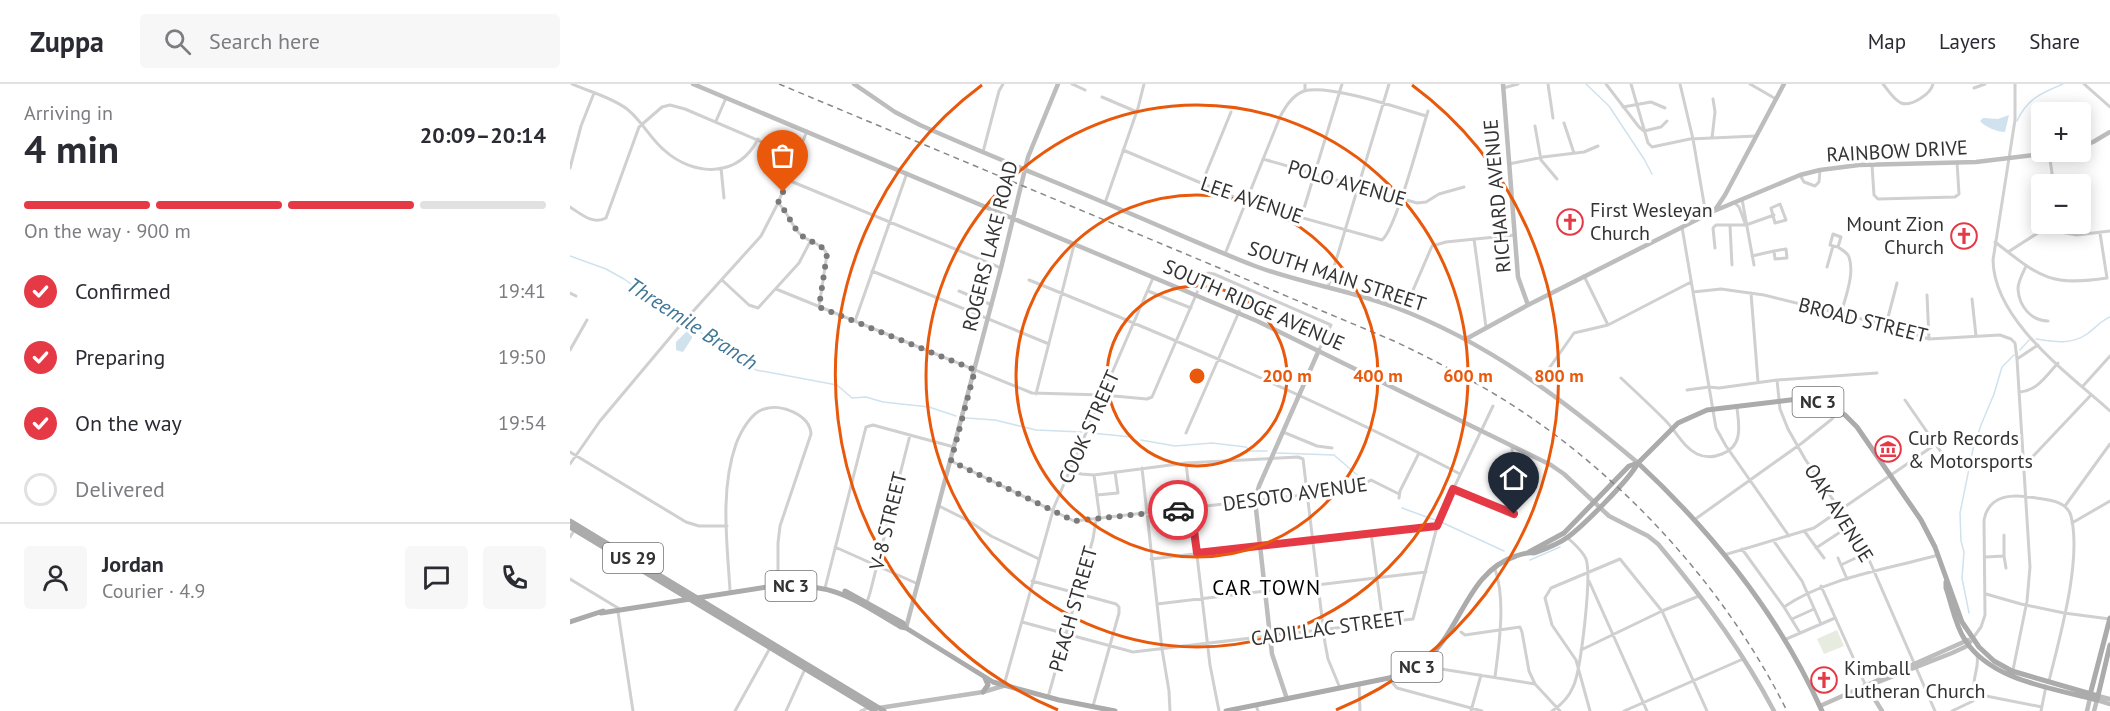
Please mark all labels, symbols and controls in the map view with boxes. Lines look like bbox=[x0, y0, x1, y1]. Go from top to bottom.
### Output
search box bbox=[140, 14, 560, 68]
text: Zuppa bbox=[30, 23, 104, 60]
icon: search bbox=[161, 25, 194, 58]
text: Search here bbox=[209, 27, 320, 55]
text: Map bbox=[1868, 28, 1906, 55]
text: Layers bbox=[1939, 28, 1996, 55]
text: Share bbox=[2029, 28, 2080, 55]
text: Arriving in bbox=[24, 100, 113, 126]
map controls bbox=[2031, 102, 2091, 234]
button: + bbox=[2031, 102, 2091, 162]
street label: RICHARD AVENUE bbox=[1477, 118, 1517, 274]
text: 20:09–20:14 bbox=[420, 121, 546, 149]
text: 4 min bbox=[24, 123, 119, 174]
pin bbox=[757, 130, 808, 192]
street label: RAINBOW DRIVE bbox=[1826, 134, 1968, 168]
icon: bag bbox=[766, 139, 799, 172]
street label: POLO AVENUE bbox=[1285, 154, 1409, 212]
street label: ROGERS LAKE ROAD bbox=[956, 158, 1024, 334]
street label: LEE AVENUE bbox=[1197, 170, 1307, 230]
button: − bbox=[2031, 174, 2091, 234]
place label: First Wesleyan Church bbox=[1590, 197, 1713, 246]
church icon: First Wesleyan Church bbox=[1555, 207, 1585, 237]
place label: Mount Zion Church bbox=[1846, 211, 1944, 260]
text: On the way · 900 m bbox=[24, 218, 191, 244]
church icon: Mount Zion Church bbox=[1949, 221, 1979, 251]
street label: SOUTH MAIN STREET bbox=[1245, 235, 1429, 317]
street label: SOUTH RIDGE AVENUE bbox=[1159, 253, 1349, 357]
water label: Threemile Branch bbox=[622, 271, 763, 376]
icon: check bbox=[24, 275, 57, 308]
text: Confirmed bbox=[75, 277, 171, 305]
text: 19:41 bbox=[498, 278, 546, 304]
street label: BROAD STREET bbox=[1796, 291, 1930, 349]
icon: check bbox=[24, 341, 57, 374]
text: Preparing bbox=[75, 343, 165, 371]
text: 19:50 bbox=[498, 344, 546, 370]
text: 200 m bbox=[1262, 364, 1312, 387]
text: 400 m bbox=[1353, 364, 1403, 387]
text: 600 m bbox=[1443, 364, 1493, 387]
text: 800 m bbox=[1534, 364, 1584, 387]
street label: COOK STREET bbox=[1052, 366, 1126, 488]
centre of rings bbox=[1187, 366, 1207, 386]
road number: NC 3 bbox=[1792, 387, 1844, 417]
icon: check bbox=[24, 407, 57, 440]
text: On the way bbox=[75, 409, 182, 437]
text: 19:54 bbox=[498, 410, 546, 436]
place label: Curb Records & Motorsports bbox=[1908, 425, 2033, 474]
museum icon: Curb Records & Motorsports bbox=[1873, 434, 1903, 464]
pin bbox=[1488, 452, 1539, 514]
street label: OAK AVENUE bbox=[1798, 459, 1880, 567]
icon: home bbox=[1497, 461, 1530, 494]
street label: V-8 STREET bbox=[863, 469, 913, 574]
street label: DESOTO AVENUE bbox=[1221, 471, 1369, 517]
text: Delivered bbox=[75, 475, 165, 503]
courier bbox=[1148, 480, 1208, 540]
icon: car bbox=[1162, 494, 1195, 527]
road number: US 29 bbox=[603, 543, 663, 573]
street label: PEACH STREET bbox=[1043, 543, 1103, 675]
button: person bbox=[24, 546, 87, 609]
button: chat bbox=[405, 546, 468, 609]
button: phone bbox=[483, 546, 546, 609]
text: Jordan bbox=[102, 550, 164, 578]
road number: NC 3 bbox=[766, 571, 816, 601]
district label: CAR TOWN bbox=[1212, 574, 1322, 601]
text: Courier · 4.9 bbox=[102, 578, 205, 604]
street label: CADILLAC STREET bbox=[1249, 604, 1407, 652]
road number: NC 3 bbox=[1392, 652, 1442, 682]
place label: Kimball Lutheran Church bbox=[1844, 655, 1986, 704]
church icon: Kimball Lutheran Church bbox=[1809, 665, 1839, 695]

